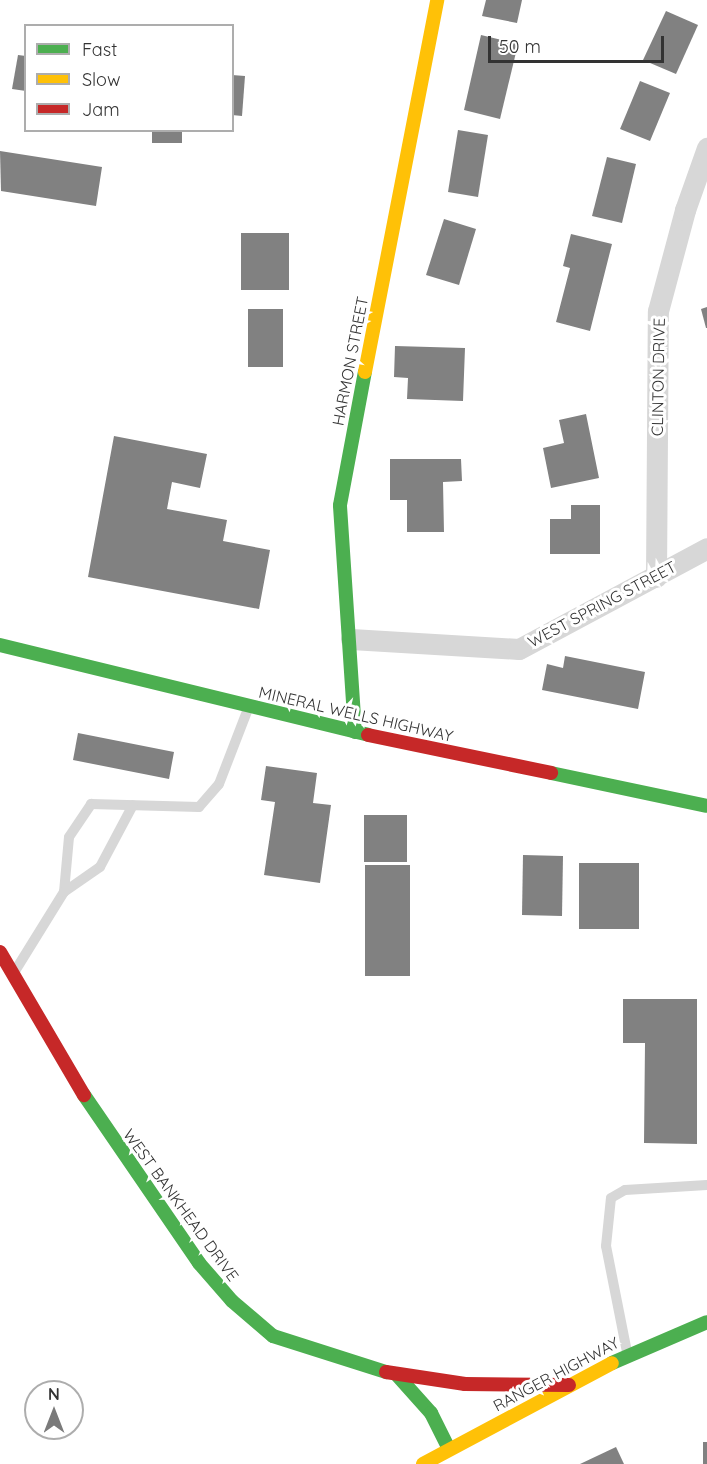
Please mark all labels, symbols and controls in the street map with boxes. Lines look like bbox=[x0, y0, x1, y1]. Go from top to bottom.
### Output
legend bbox=[24, 24, 234, 132]
scale bar bbox=[491, 24, 666, 62]
text: 50 m bbox=[499, 35, 541, 58]
text: Fast bbox=[82, 38, 117, 61]
text: Slow bbox=[82, 68, 120, 91]
text: Jam bbox=[82, 98, 120, 121]
street label: HARMON STREET bbox=[328, 295, 372, 427]
street label: CLINTON DRIVE bbox=[647, 318, 669, 436]
street label: WEST SPRING STREET bbox=[525, 557, 679, 651]
street label: MINERAL WELLS HIGHWAY bbox=[257, 682, 455, 746]
street label: WEST BANKHEAD DRIVE bbox=[119, 1125, 243, 1285]
street label: RANGER HIGHWAY bbox=[490, 1333, 622, 1415]
north arrow bbox=[24, 1380, 84, 1440]
text: N bbox=[48, 1384, 60, 1404]

